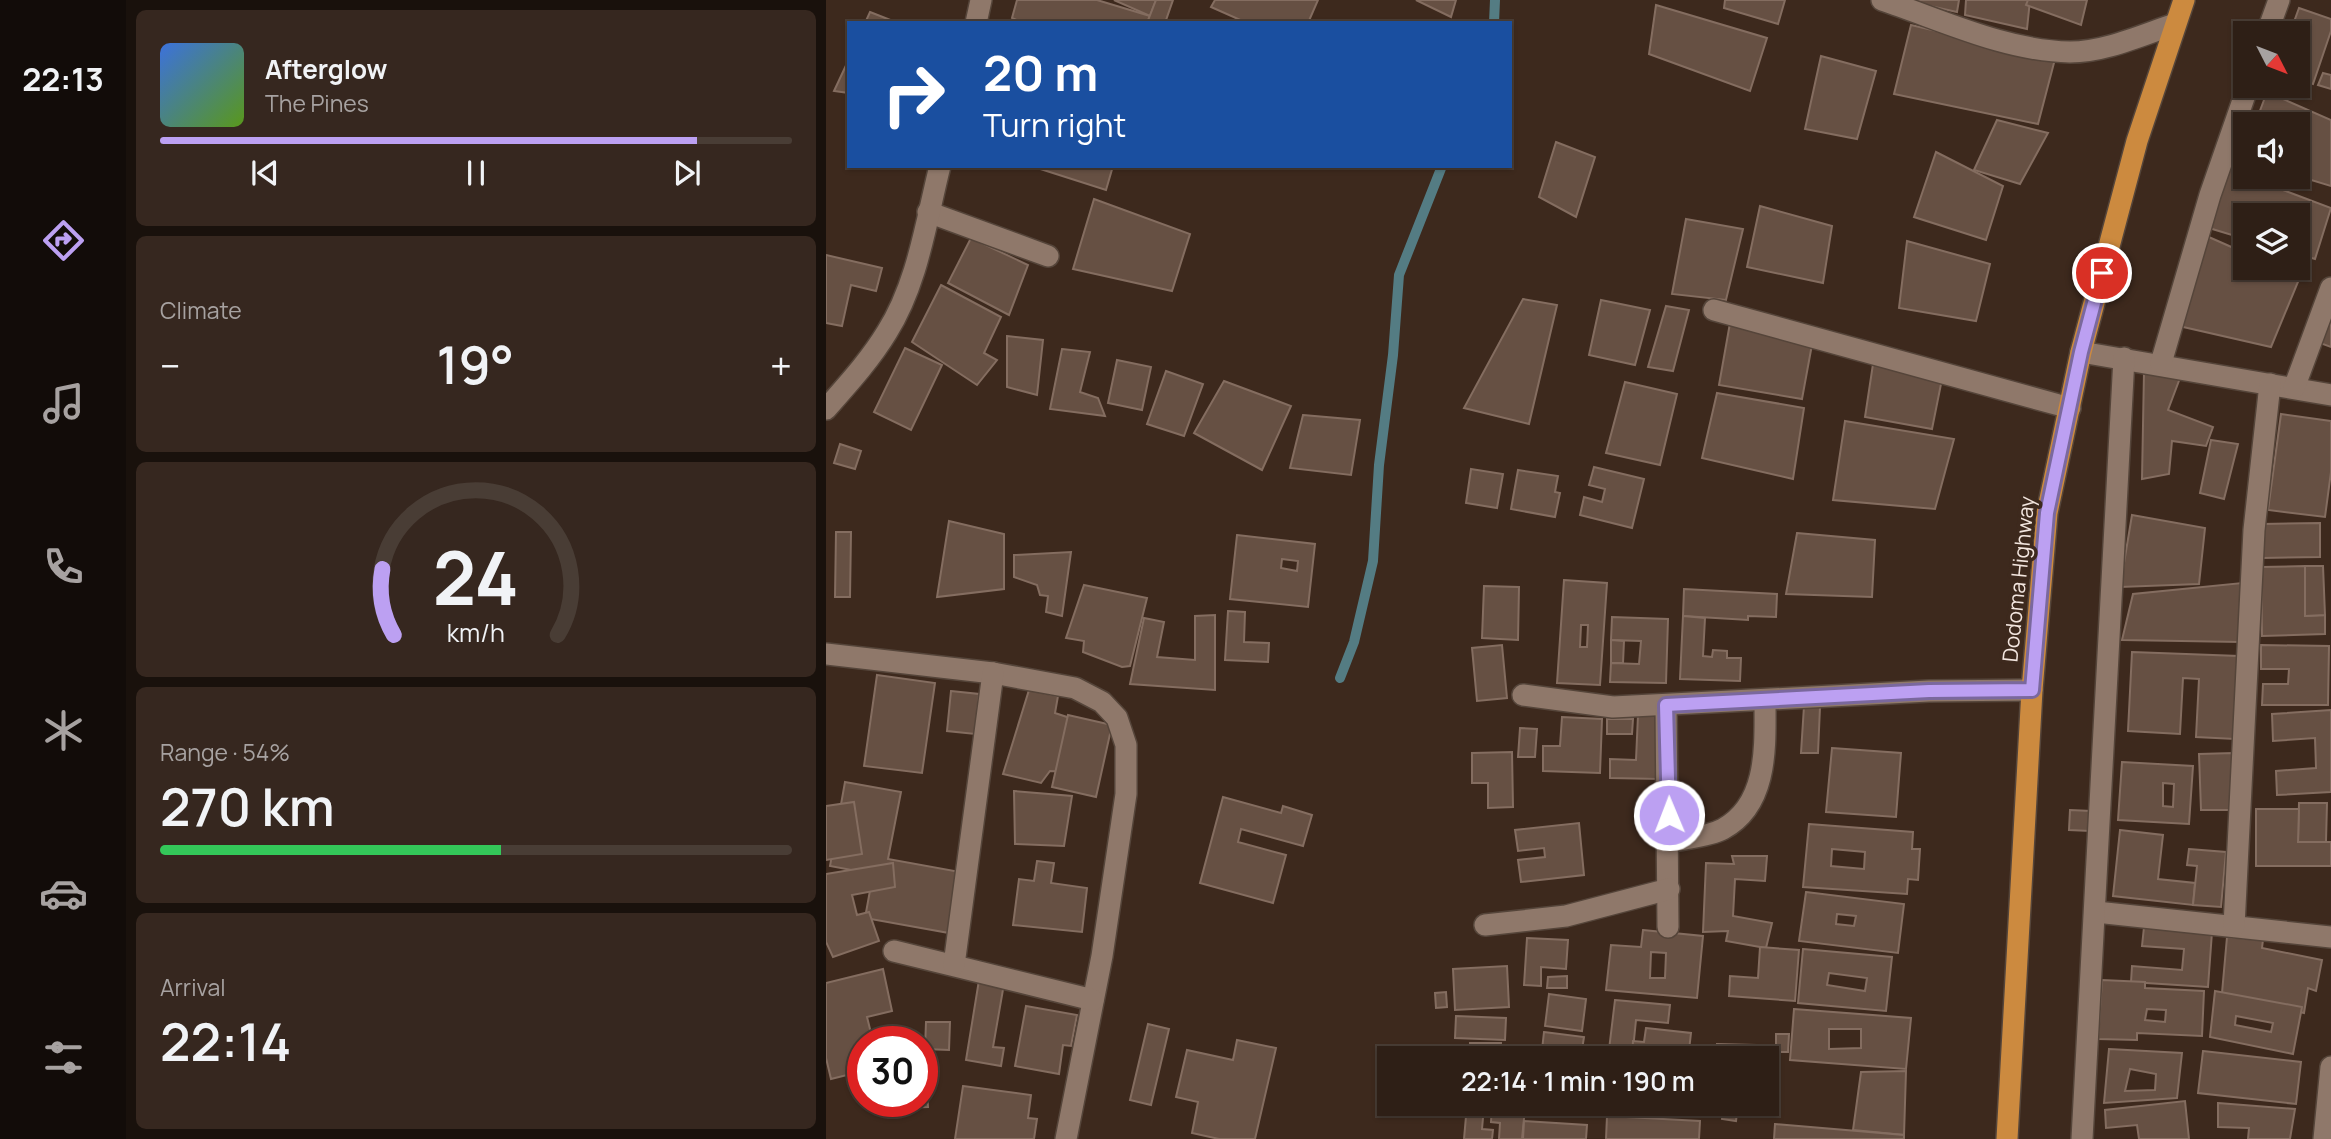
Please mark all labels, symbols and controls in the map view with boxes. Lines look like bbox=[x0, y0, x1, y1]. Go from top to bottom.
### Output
north arrow bbox=[2233, 21, 2310, 98]
map controls bbox=[2233, 21, 2310, 280]
text: 20 m bbox=[983, 39, 1098, 106]
icon: right bbox=[868, 49, 959, 140]
text: Afterglow bbox=[265, 51, 387, 87]
text: 22:13 bbox=[22, 57, 104, 101]
text: The Pines bbox=[265, 87, 369, 119]
text: Turn right bbox=[983, 103, 1126, 147]
button: sound bbox=[2233, 112, 2310, 189]
icon: previous bbox=[246, 154, 284, 192]
icon: pause bbox=[457, 154, 495, 192]
icon: next bbox=[668, 154, 706, 192]
button: layers bbox=[2233, 203, 2310, 280]
icon: directions bbox=[39, 216, 88, 265]
pin bbox=[2072, 243, 2132, 303]
icon: arrive bbox=[2083, 254, 2121, 292]
text: Climate bbox=[160, 294, 242, 326]
text: 19° bbox=[436, 329, 514, 400]
text: − bbox=[160, 339, 181, 391]
text: + bbox=[770, 339, 792, 391]
icon: music bbox=[39, 379, 88, 428]
street label: Dodoma Highway bbox=[1995, 495, 2041, 663]
text: 24 bbox=[433, 528, 519, 628]
icon: phone bbox=[39, 542, 88, 591]
text: km/h bbox=[447, 615, 505, 650]
icon: climate bbox=[39, 706, 88, 755]
text: Range · 54% bbox=[160, 736, 290, 768]
text: 270 km bbox=[160, 771, 335, 842]
position arrow bbox=[1632, 778, 1706, 852]
icon: car bbox=[39, 869, 88, 918]
text: Arrival bbox=[160, 971, 226, 1003]
text: 22:14 bbox=[160, 1006, 291, 1077]
speed limit sign: 30 bbox=[847, 1026, 938, 1117]
icon: filters bbox=[39, 1033, 88, 1082]
text: 22:14 · 1 min · 190 m bbox=[1461, 1063, 1695, 1099]

